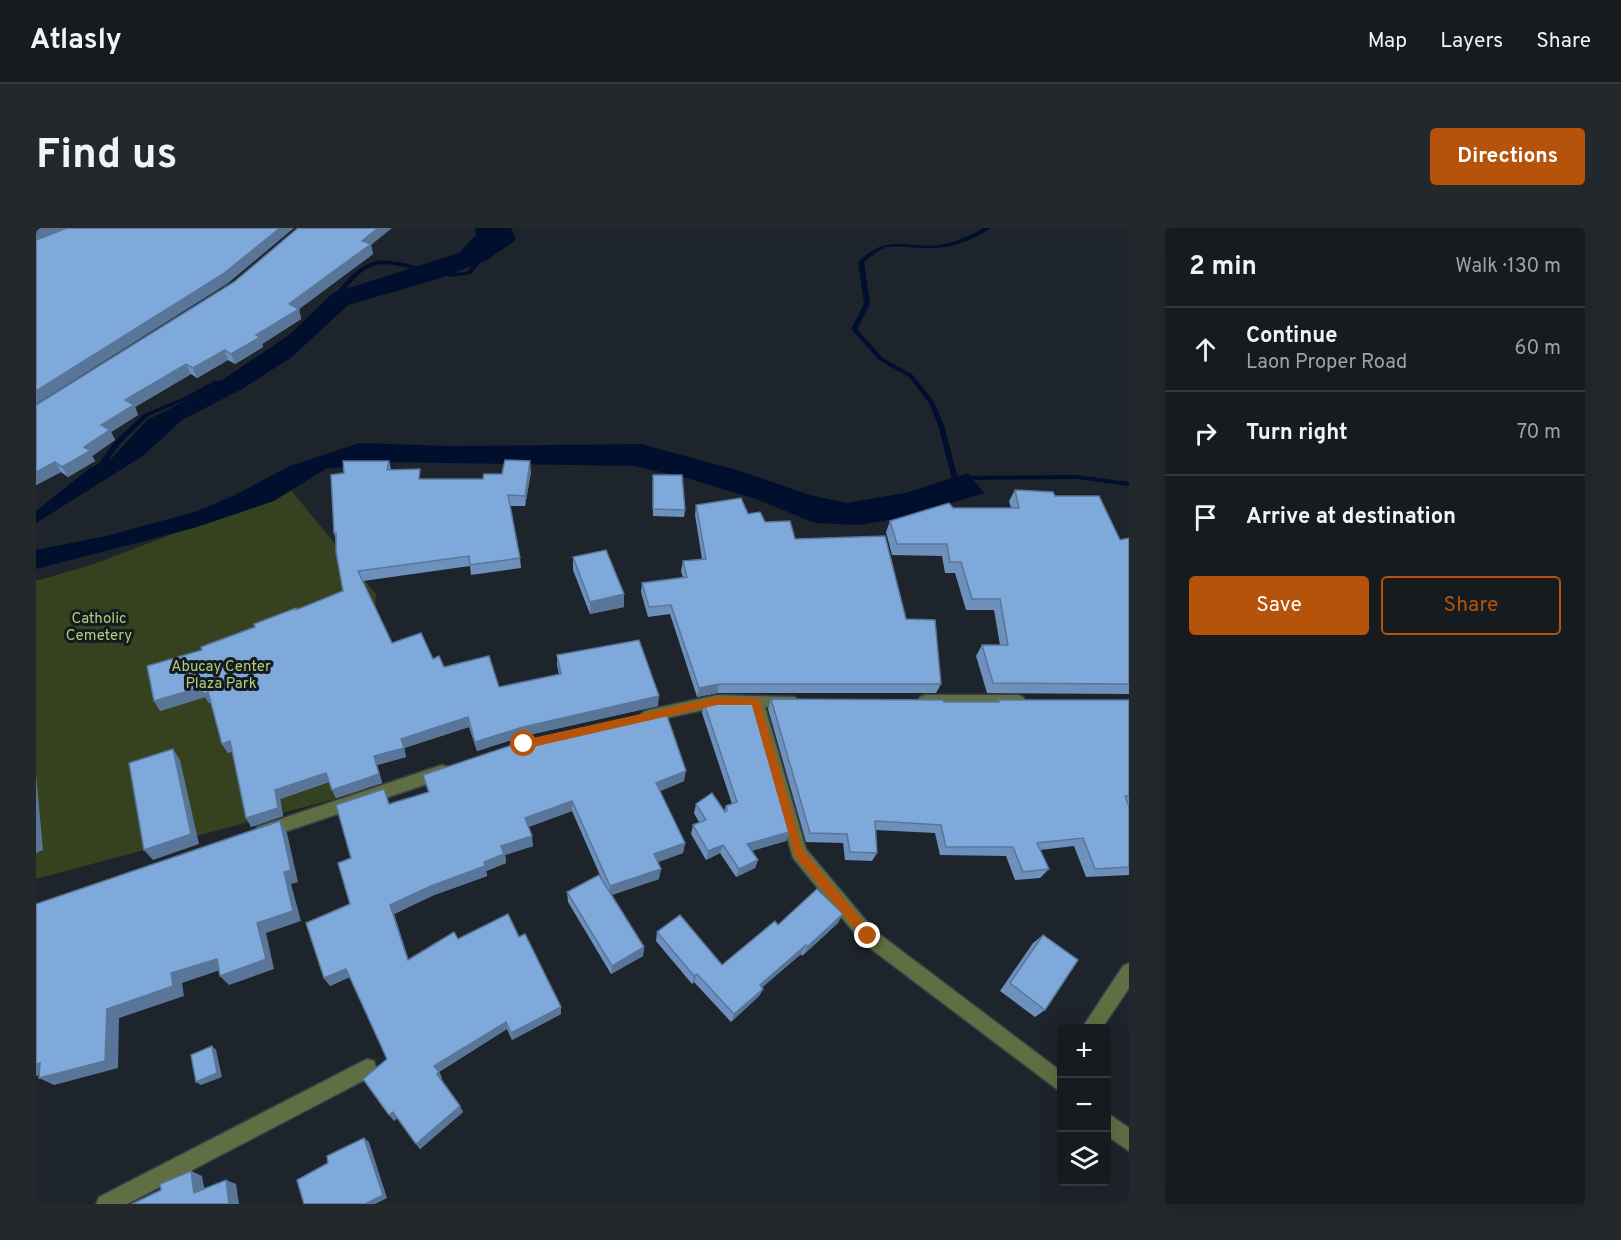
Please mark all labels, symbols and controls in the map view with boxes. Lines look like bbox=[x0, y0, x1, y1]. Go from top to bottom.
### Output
text: Atlasly bbox=[30, 23, 122, 59]
text: Map bbox=[1368, 28, 1407, 55]
text: Layers bbox=[1440, 28, 1503, 55]
text: Share bbox=[1536, 28, 1591, 55]
button: Directions bbox=[1430, 128, 1585, 185]
text: Find us bbox=[36, 130, 177, 183]
text: 2 min bbox=[1189, 251, 1257, 284]
text: Walk · 130 m bbox=[1455, 254, 1561, 280]
text: Continue bbox=[1246, 323, 1337, 350]
icon: ahead bbox=[1189, 333, 1222, 366]
text: 60 m bbox=[1515, 336, 1561, 362]
text: Laon Proper Road bbox=[1246, 350, 1407, 376]
icon: right bbox=[1189, 417, 1222, 450]
text: Turn right bbox=[1246, 420, 1348, 447]
text: 70 m bbox=[1517, 420, 1561, 446]
icon: arrive bbox=[1189, 501, 1222, 534]
text: Arrive at destination bbox=[1246, 504, 1456, 531]
button: Save bbox=[1189, 576, 1369, 635]
button: Share bbox=[1381, 576, 1561, 635]
park label: Catholic Cemetery bbox=[66, 610, 132, 646]
park label: Abucay Center Plaza Park bbox=[171, 658, 271, 694]
route start bbox=[510, 730, 536, 756]
route end bbox=[854, 922, 880, 948]
map controls bbox=[1057, 1024, 1111, 1186]
button: + bbox=[1057, 1024, 1111, 1078]
button: − bbox=[1057, 1078, 1111, 1132]
button: layers bbox=[1057, 1132, 1111, 1186]

